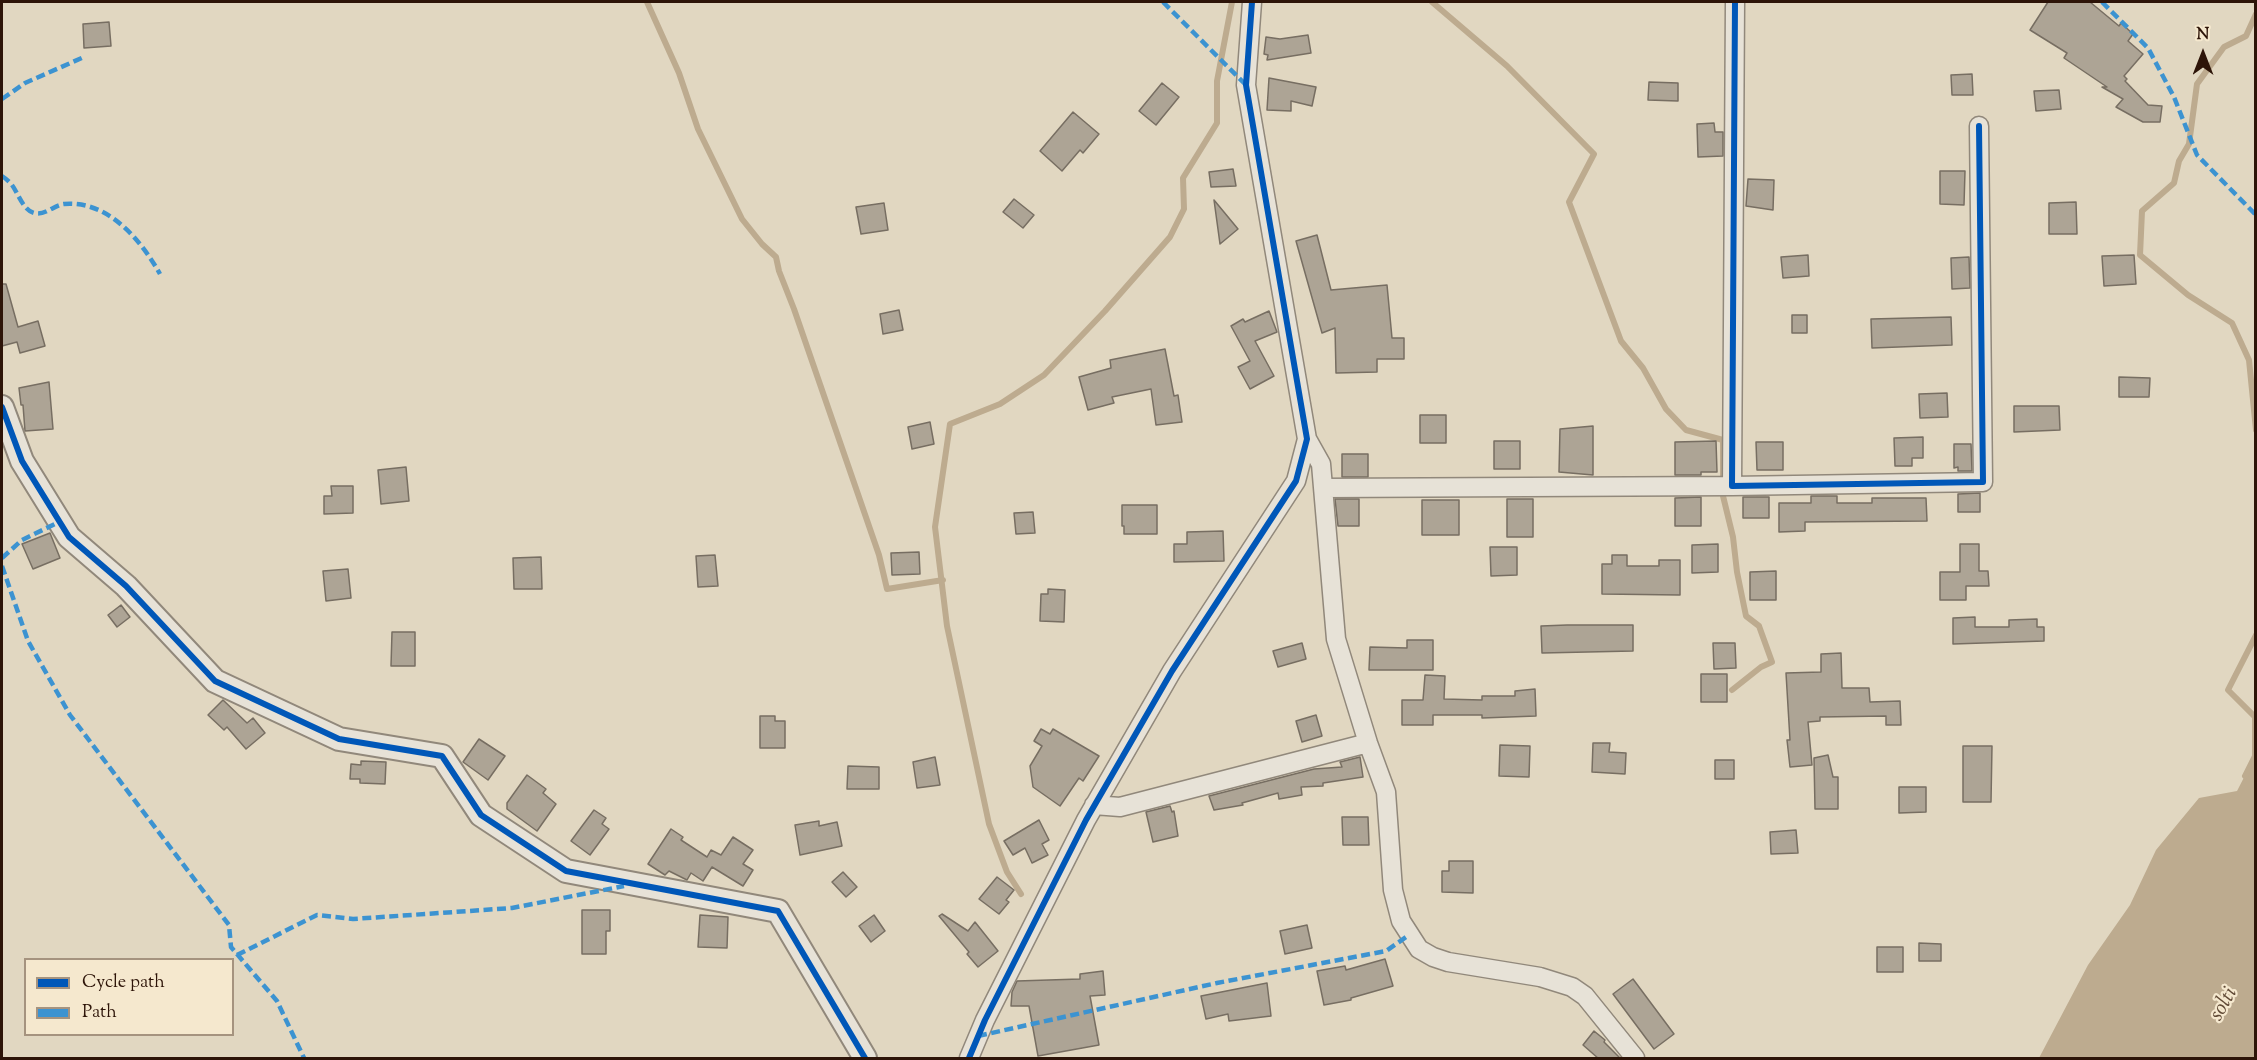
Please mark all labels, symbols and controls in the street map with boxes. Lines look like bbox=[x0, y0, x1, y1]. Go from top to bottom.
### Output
north arrow bbox=[2173, 24, 2233, 84]
text: N bbox=[2197, 24, 2209, 47]
legend bbox=[24, 958, 234, 1036]
text: Cycle path bbox=[82, 970, 165, 996]
water label: solti bbox=[2205, 983, 2245, 1027]
text: Path bbox=[82, 1000, 117, 1026]

